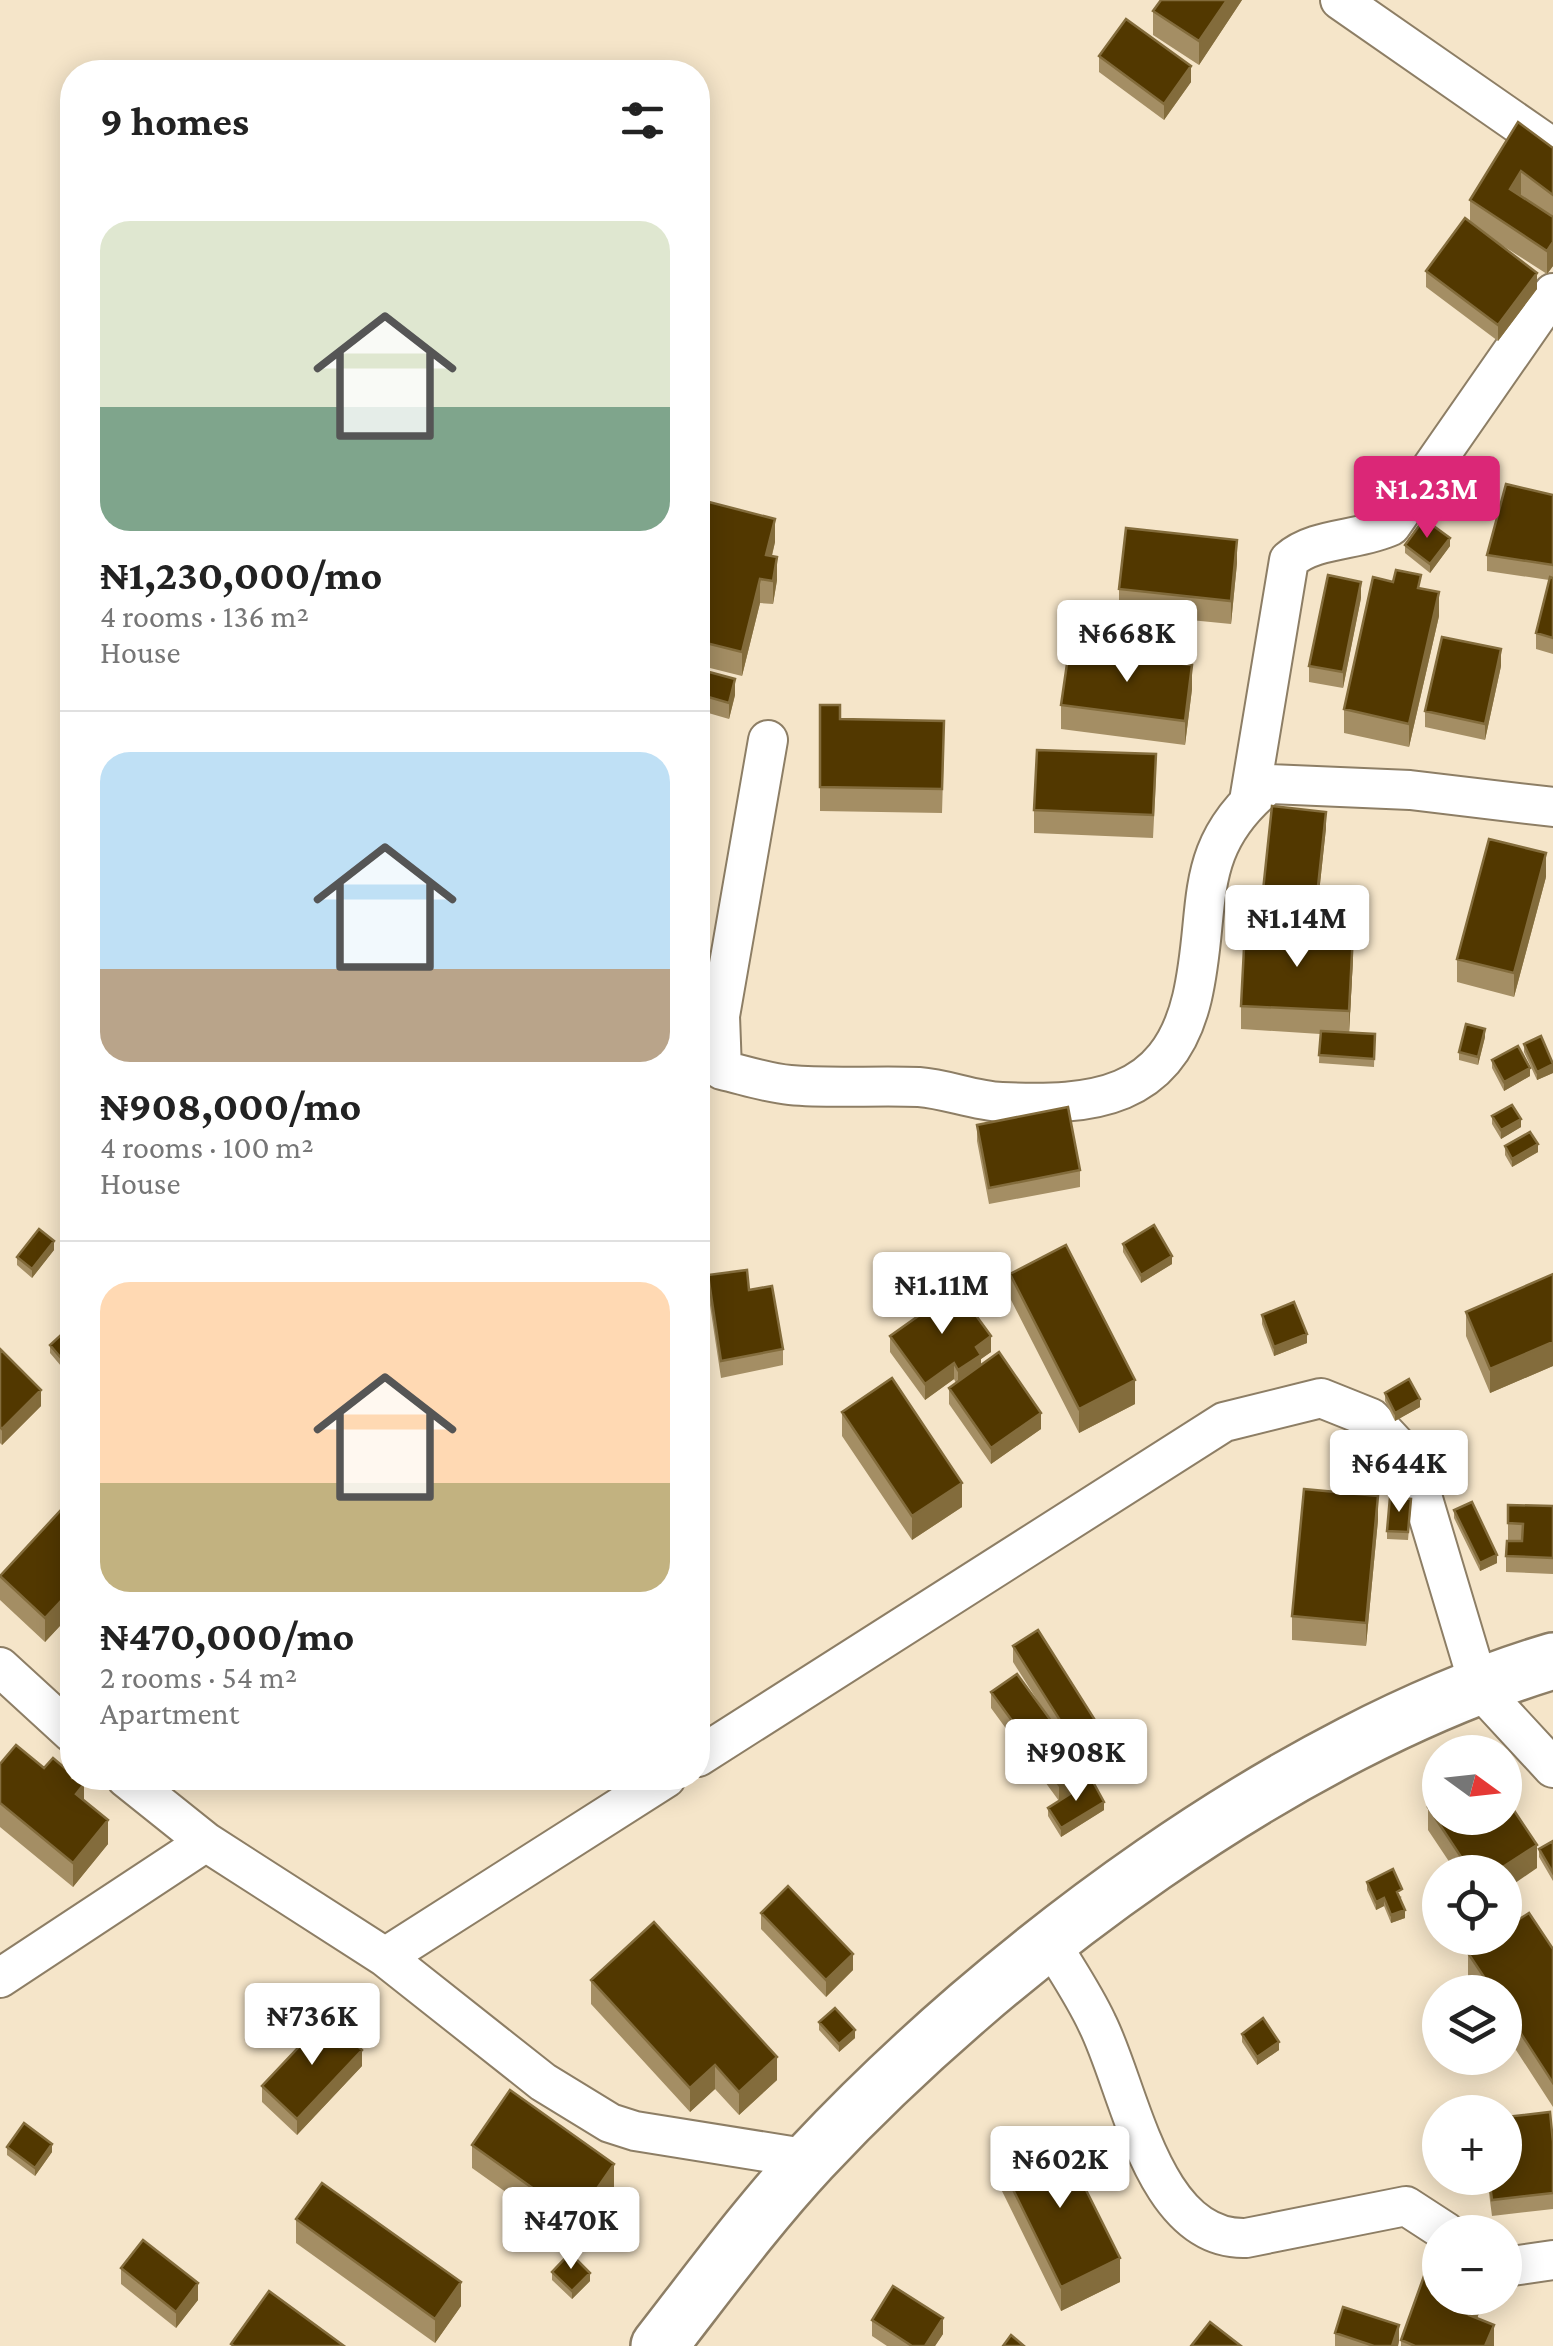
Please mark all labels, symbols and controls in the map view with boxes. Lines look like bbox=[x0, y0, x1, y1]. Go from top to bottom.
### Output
icon: filters bbox=[615, 93, 670, 148]
text: 9 homes bbox=[100, 97, 249, 144]
icon: home bbox=[295, 286, 475, 466]
pin: ₦1.23M bbox=[1346, 456, 1508, 541]
text: ₦1.23M bbox=[1376, 470, 1478, 506]
text: ₦1,230,000/mo bbox=[100, 551, 382, 598]
text: 4 rooms · 136 m² bbox=[100, 598, 309, 634]
pin: ₦668K bbox=[1057, 600, 1197, 685]
text: ₦668K bbox=[1079, 614, 1175, 650]
text: House bbox=[100, 634, 180, 670]
icon: home bbox=[295, 817, 475, 997]
pin: ₦1.14M bbox=[1216, 885, 1378, 970]
text: ₦1.14M bbox=[1247, 899, 1347, 935]
text: ₦908,000/mo bbox=[100, 1082, 361, 1129]
text: 4 rooms · 100 m² bbox=[100, 1129, 314, 1165]
text: House bbox=[100, 1165, 180, 1201]
pin: ₦1.11M bbox=[861, 1252, 1023, 1337]
text: ₦1.11M bbox=[895, 1266, 989, 1302]
icon: home bbox=[295, 1347, 475, 1527]
pin: ₦644K bbox=[1329, 1430, 1469, 1515]
text: ₦644K bbox=[1352, 1444, 1446, 1480]
text: ₦470,000/mo bbox=[100, 1612, 354, 1659]
text: 2 rooms · 54 m² bbox=[100, 1659, 297, 1695]
text: Apartment bbox=[100, 1695, 239, 1731]
pin: ₦908K bbox=[1006, 1719, 1146, 1804]
text: ₦908K bbox=[1027, 1733, 1125, 1769]
north arrow bbox=[1422, 1735, 1522, 1835]
map controls bbox=[1422, 1735, 1522, 2315]
button: locate bbox=[1422, 1855, 1522, 1955]
button: layers bbox=[1422, 1975, 1522, 2075]
pin: ₦736K bbox=[242, 1983, 382, 2068]
text: ₦736K bbox=[267, 1997, 357, 2033]
button: + bbox=[1422, 2095, 1522, 2195]
pin: ₦602K bbox=[990, 2126, 1130, 2211]
text: ₦602K bbox=[1012, 2140, 1108, 2176]
pin: ₦470K bbox=[501, 2187, 641, 2272]
text: ₦470K bbox=[524, 2201, 618, 2237]
button: − bbox=[1422, 2215, 1522, 2315]

